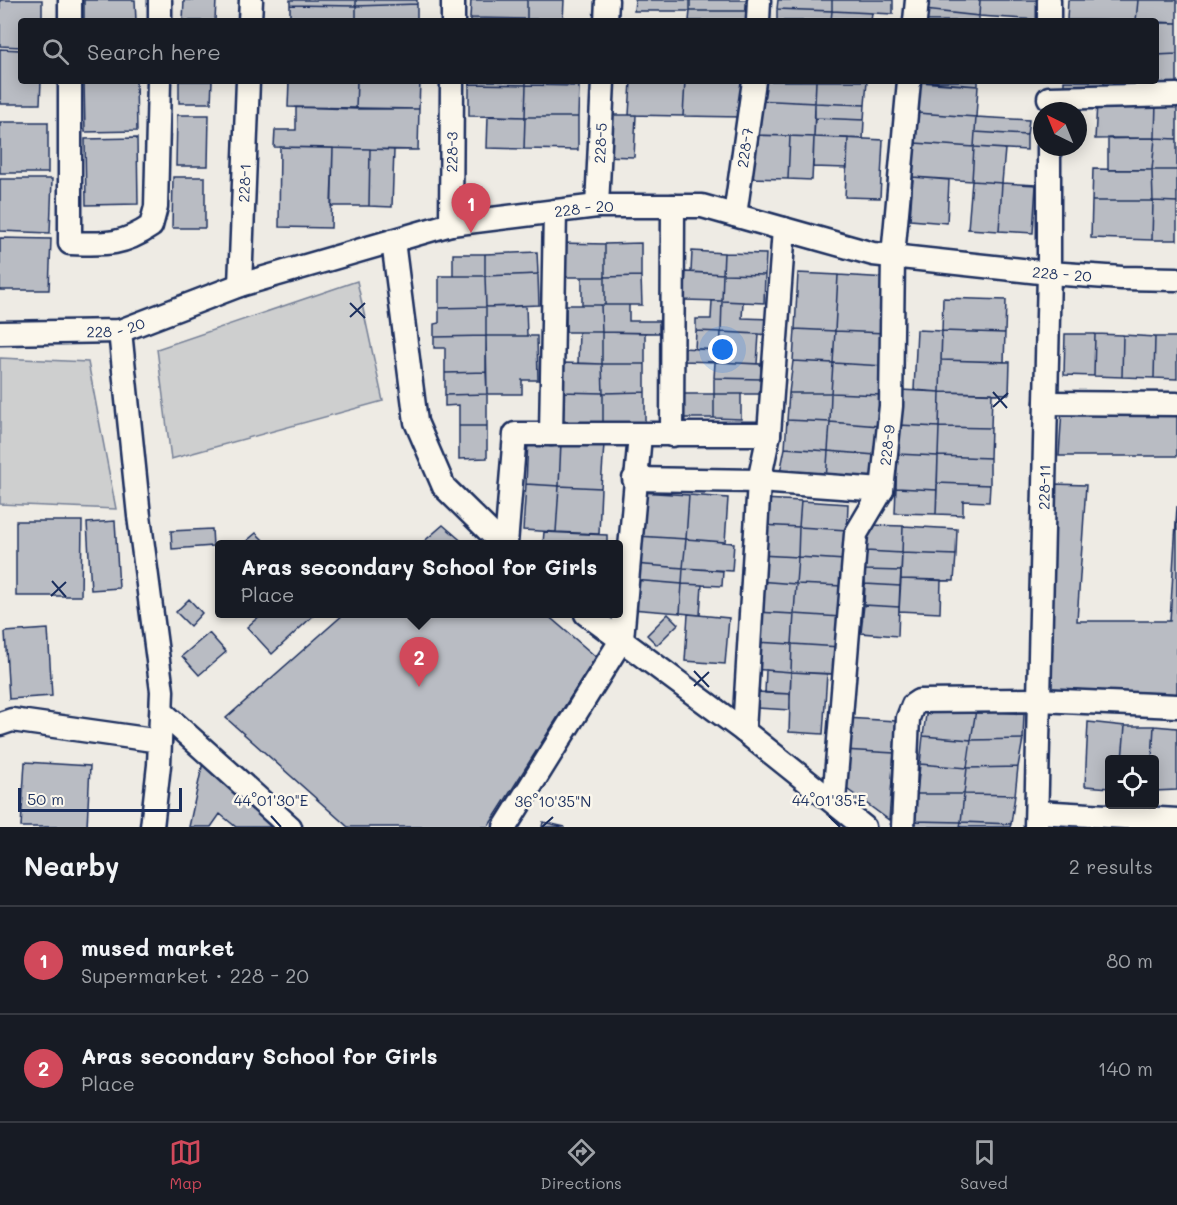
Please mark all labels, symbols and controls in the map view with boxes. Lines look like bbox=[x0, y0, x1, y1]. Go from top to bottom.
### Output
search box bbox=[18, 18, 1159, 84]
icon: search bbox=[39, 35, 72, 68]
text: Search here bbox=[87, 37, 221, 66]
north arrow bbox=[1033, 102, 1087, 156]
street label: 228-5 bbox=[589, 122, 611, 164]
street label: 228-7 bbox=[732, 126, 757, 169]
street label: 228-3 bbox=[441, 131, 462, 173]
street label: 228-1 bbox=[233, 163, 255, 203]
pin: 1 bbox=[452, 184, 490, 233]
street label: 228 - 20 bbox=[553, 196, 613, 221]
street label: 228 - 20 bbox=[1031, 261, 1092, 286]
street label: 228 - 20 bbox=[86, 312, 148, 342]
your location bbox=[708, 335, 737, 364]
street label: 228-9 bbox=[875, 424, 899, 467]
street label: 228-11 bbox=[1033, 464, 1055, 510]
popup bbox=[215, 540, 623, 618]
text: Aras secondary School for Girls bbox=[241, 552, 597, 581]
text: Place bbox=[241, 581, 295, 607]
pin: 2 bbox=[400, 638, 438, 687]
map controls bbox=[1105, 755, 1159, 809]
button: locate bbox=[1105, 755, 1159, 809]
scale bar bbox=[18, 785, 182, 812]
text: 50 m bbox=[27, 788, 64, 809]
text: 44°01'30"E bbox=[234, 790, 309, 810]
text: 44°01'35"E bbox=[792, 790, 866, 810]
text: 36°10'35"N bbox=[515, 791, 591, 811]
text: Nearby bbox=[24, 849, 119, 883]
text: 2 results bbox=[1069, 853, 1153, 879]
text: mused market bbox=[81, 933, 234, 962]
text: 1 bbox=[39, 947, 48, 973]
text: 80 m bbox=[1106, 947, 1153, 973]
text: Supermarket · 228 - 20 bbox=[81, 962, 309, 988]
text: Aras secondary School for Girls bbox=[81, 1041, 438, 1070]
text: 2 bbox=[38, 1055, 49, 1081]
text: 140 m bbox=[1098, 1055, 1153, 1081]
text: Place bbox=[81, 1070, 135, 1096]
tab: Map bbox=[169, 1136, 202, 1193]
tab: Directions bbox=[541, 1136, 622, 1193]
tab: Saved bbox=[960, 1136, 1008, 1193]

